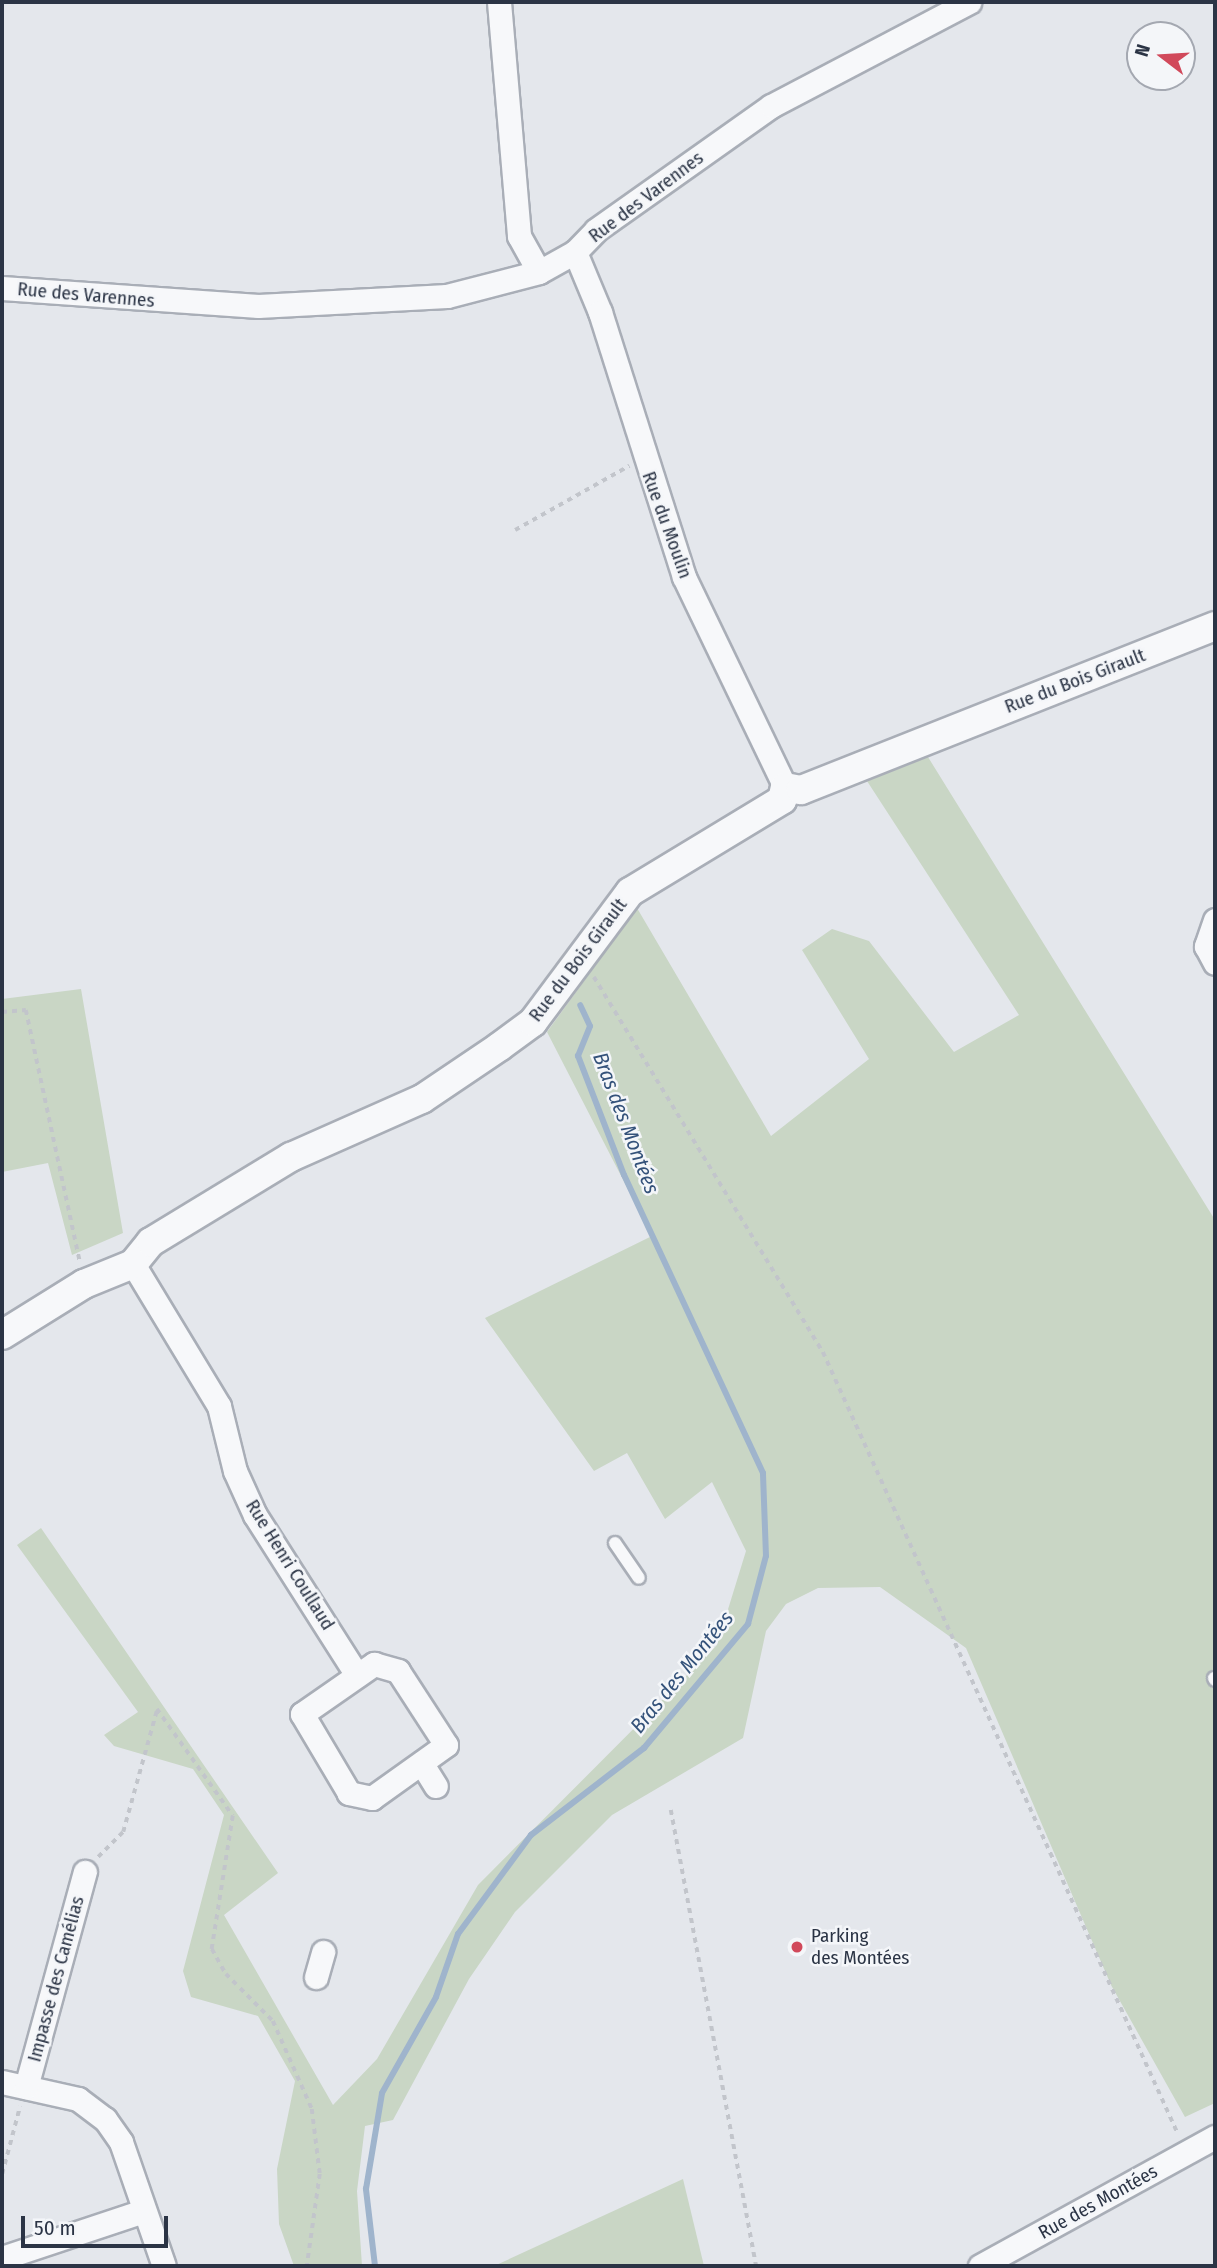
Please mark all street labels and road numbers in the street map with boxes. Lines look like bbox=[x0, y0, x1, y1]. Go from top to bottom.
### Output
street label: Rue des Varennes bbox=[584, 147, 708, 247]
street label: Rue des Varennes bbox=[17, 278, 155, 312]
street label: Rue du Moulin bbox=[637, 468, 697, 582]
street label: Rue du Bois Girault bbox=[1002, 644, 1148, 718]
street label: Rue du Bois Girault bbox=[524, 894, 632, 1026]
street label: Rue Henri Coullaud bbox=[241, 1496, 339, 1634]
street label: Impasse des Camélias bbox=[23, 1894, 89, 2064]
street label: Rue des Montées bbox=[1034, 2160, 1162, 2244]

